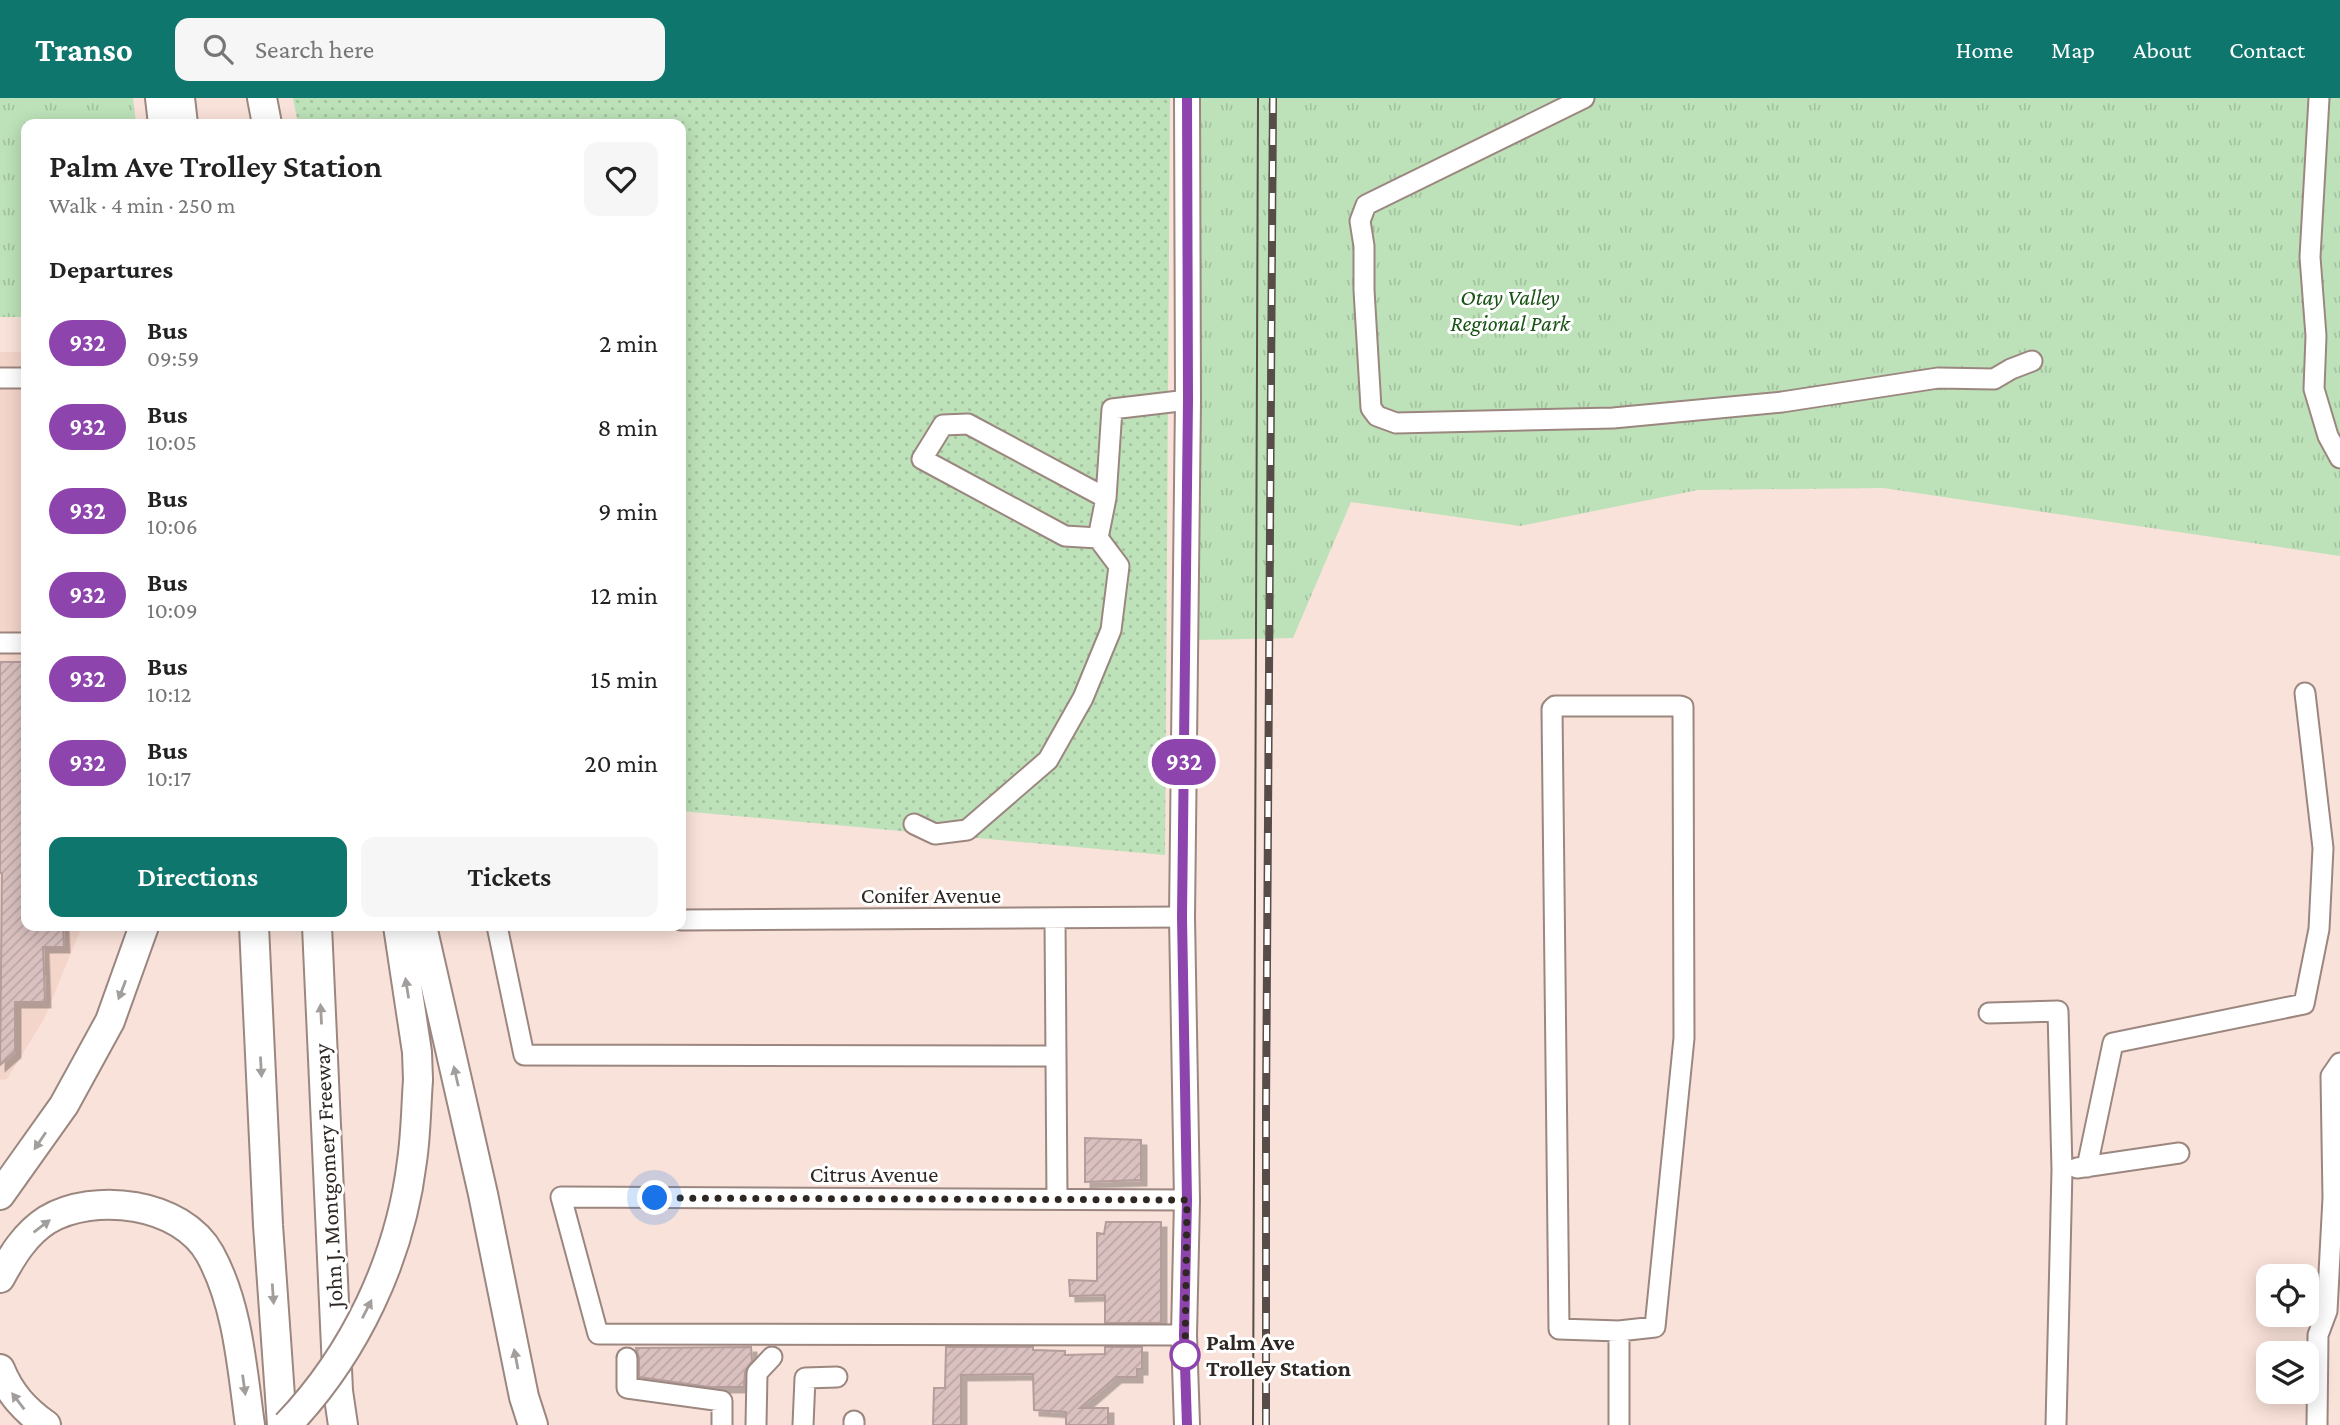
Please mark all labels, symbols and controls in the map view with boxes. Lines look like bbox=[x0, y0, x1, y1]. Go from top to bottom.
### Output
search box bbox=[175, 18, 665, 81]
icon: search bbox=[199, 30, 237, 68]
text: Transo bbox=[35, 31, 133, 68]
text: Search here bbox=[255, 35, 374, 64]
text: Home bbox=[1956, 36, 2013, 63]
text: Map bbox=[2051, 36, 2095, 63]
text: About bbox=[2133, 36, 2191, 63]
text: Contact bbox=[2229, 36, 2305, 63]
button: heart bbox=[584, 142, 658, 216]
text: Palm Ave Trolley Station bbox=[49, 147, 382, 184]
text: Walk · 4 min · 250 m bbox=[49, 192, 236, 218]
text: Departures bbox=[49, 255, 173, 284]
park label: Otay Valley Regional Park bbox=[1450, 284, 1571, 336]
text: Bus bbox=[147, 316, 188, 345]
text: 932 bbox=[69, 329, 106, 356]
text: 2 min bbox=[599, 329, 658, 358]
text: 09:59 bbox=[147, 345, 199, 371]
text: Bus bbox=[147, 400, 188, 429]
text: 932 bbox=[69, 413, 106, 440]
text: 8 min bbox=[597, 413, 658, 442]
text: 10:05 bbox=[147, 429, 197, 455]
text: Bus bbox=[147, 484, 188, 513]
text: 932 bbox=[69, 497, 106, 524]
text: 9 min bbox=[598, 497, 658, 526]
text: 10:06 bbox=[147, 513, 198, 539]
text: Bus bbox=[147, 568, 188, 597]
text: 932 bbox=[69, 581, 106, 608]
text: 12 min bbox=[590, 581, 658, 610]
text: 10:09 bbox=[147, 597, 198, 623]
text: Bus bbox=[147, 652, 188, 681]
text: 932 bbox=[69, 665, 106, 692]
text: 15 min bbox=[591, 665, 658, 694]
text: 10:12 bbox=[147, 681, 192, 707]
text: Bus bbox=[147, 736, 188, 765]
line badge: 932 bbox=[1144, 739, 1224, 785]
text: 932 bbox=[1166, 748, 1202, 775]
text: 932 bbox=[69, 749, 106, 776]
text: 20 min bbox=[584, 749, 658, 778]
text: 10:17 bbox=[147, 765, 191, 791]
button: Directions bbox=[49, 837, 347, 917]
button: Tickets bbox=[361, 837, 658, 917]
street label: Conifer Avenue bbox=[861, 882, 1001, 908]
one-way arrow bbox=[402, 977, 413, 999]
one-way arrow bbox=[116, 980, 127, 1001]
one-way arrow bbox=[316, 1003, 327, 1025]
street label: John J. Montgomery Freeway bbox=[308, 1043, 348, 1311]
one-way arrow bbox=[255, 1057, 266, 1079]
one-way arrow bbox=[450, 1065, 461, 1087]
one-way arrow bbox=[34, 1131, 47, 1150]
street label: Citrus Avenue bbox=[810, 1161, 938, 1187]
your location bbox=[637, 1180, 672, 1215]
one-way arrow bbox=[33, 1218, 51, 1233]
map controls bbox=[2256, 1264, 2319, 1404]
button: locate bbox=[2256, 1264, 2319, 1327]
one-way arrow bbox=[268, 1284, 279, 1306]
one-way arrow bbox=[362, 1299, 373, 1319]
place label: Palm Ave Trolley Station bbox=[1206, 1329, 1351, 1381]
marker: Palm Ave Trolley Station bbox=[1170, 1340, 1200, 1370]
button: layers bbox=[2256, 1341, 2319, 1404]
one-way arrow bbox=[510, 1348, 521, 1370]
one-way arrow bbox=[239, 1374, 250, 1396]
one-way arrow bbox=[12, 1392, 26, 1410]

